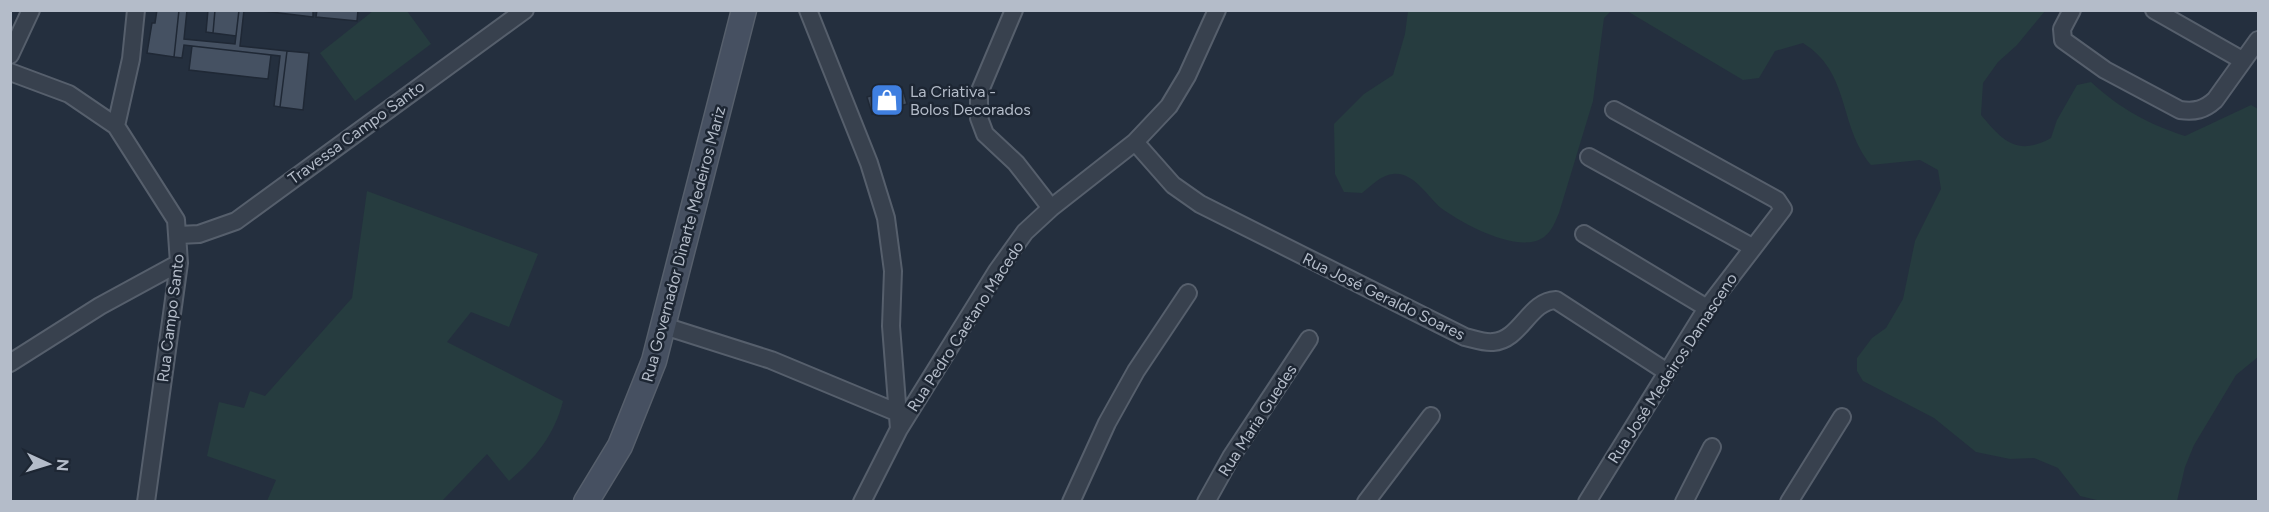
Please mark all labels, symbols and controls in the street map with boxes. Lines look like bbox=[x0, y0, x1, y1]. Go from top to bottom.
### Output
street label: Travessa Campo Santo bbox=[285, 77, 428, 188]
shop icon: La Criativa - Bolos Decorados bbox=[869, 82, 905, 118]
place label: La Criativa - Bolos Decorados bbox=[910, 82, 1031, 119]
street label: Rua Governador Dinarte Medeiros Mariz bbox=[637, 104, 730, 384]
street label: Rua Pedro Caetano Macedo bbox=[903, 237, 1028, 415]
street label: Rua José Geraldo Soares bbox=[1300, 249, 1468, 344]
street label: Rua Campo Santo bbox=[153, 253, 188, 383]
street label: Rua José Medeiros Damasceno bbox=[1604, 270, 1741, 467]
street label: Rua Maria Guedes bbox=[1214, 361, 1301, 480]
north arrow bbox=[18, 434, 78, 494]
text: N bbox=[53, 458, 72, 472]

